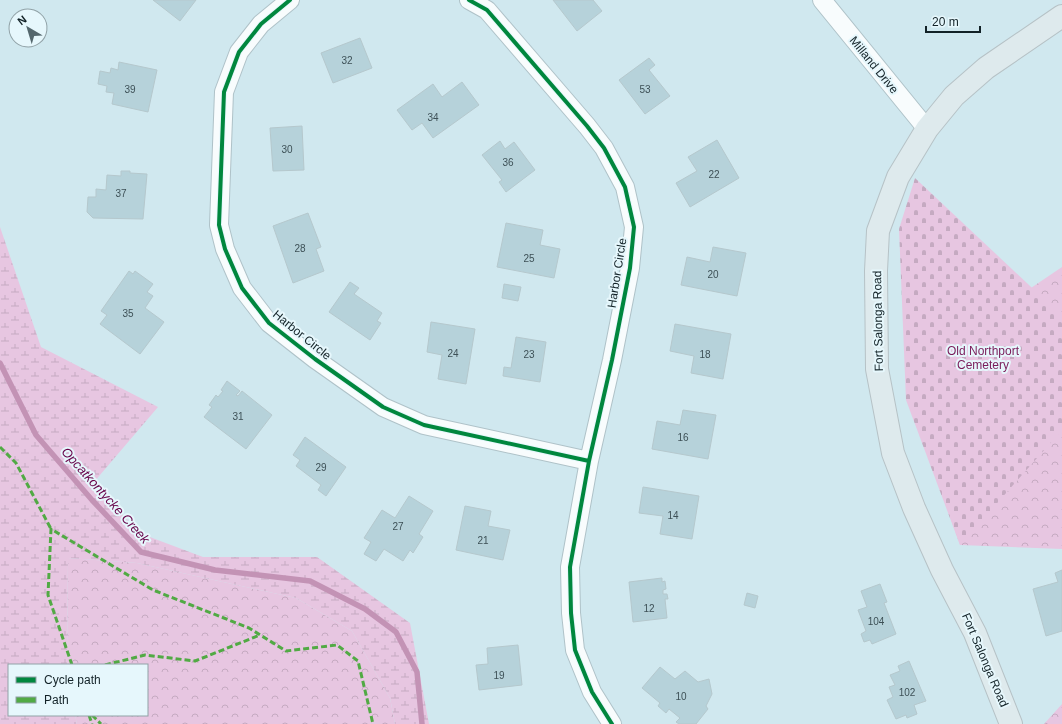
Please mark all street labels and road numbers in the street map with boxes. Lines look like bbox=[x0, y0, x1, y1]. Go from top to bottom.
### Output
street label: Milland Drive bbox=[847, 34, 901, 97]
street label: Harbor Circle bbox=[605, 237, 629, 309]
street label: Fort Salonga Road bbox=[870, 271, 886, 371]
street label: Harbor Circle bbox=[270, 307, 334, 363]
street label: Fort Salonga Road bbox=[959, 611, 1011, 709]

